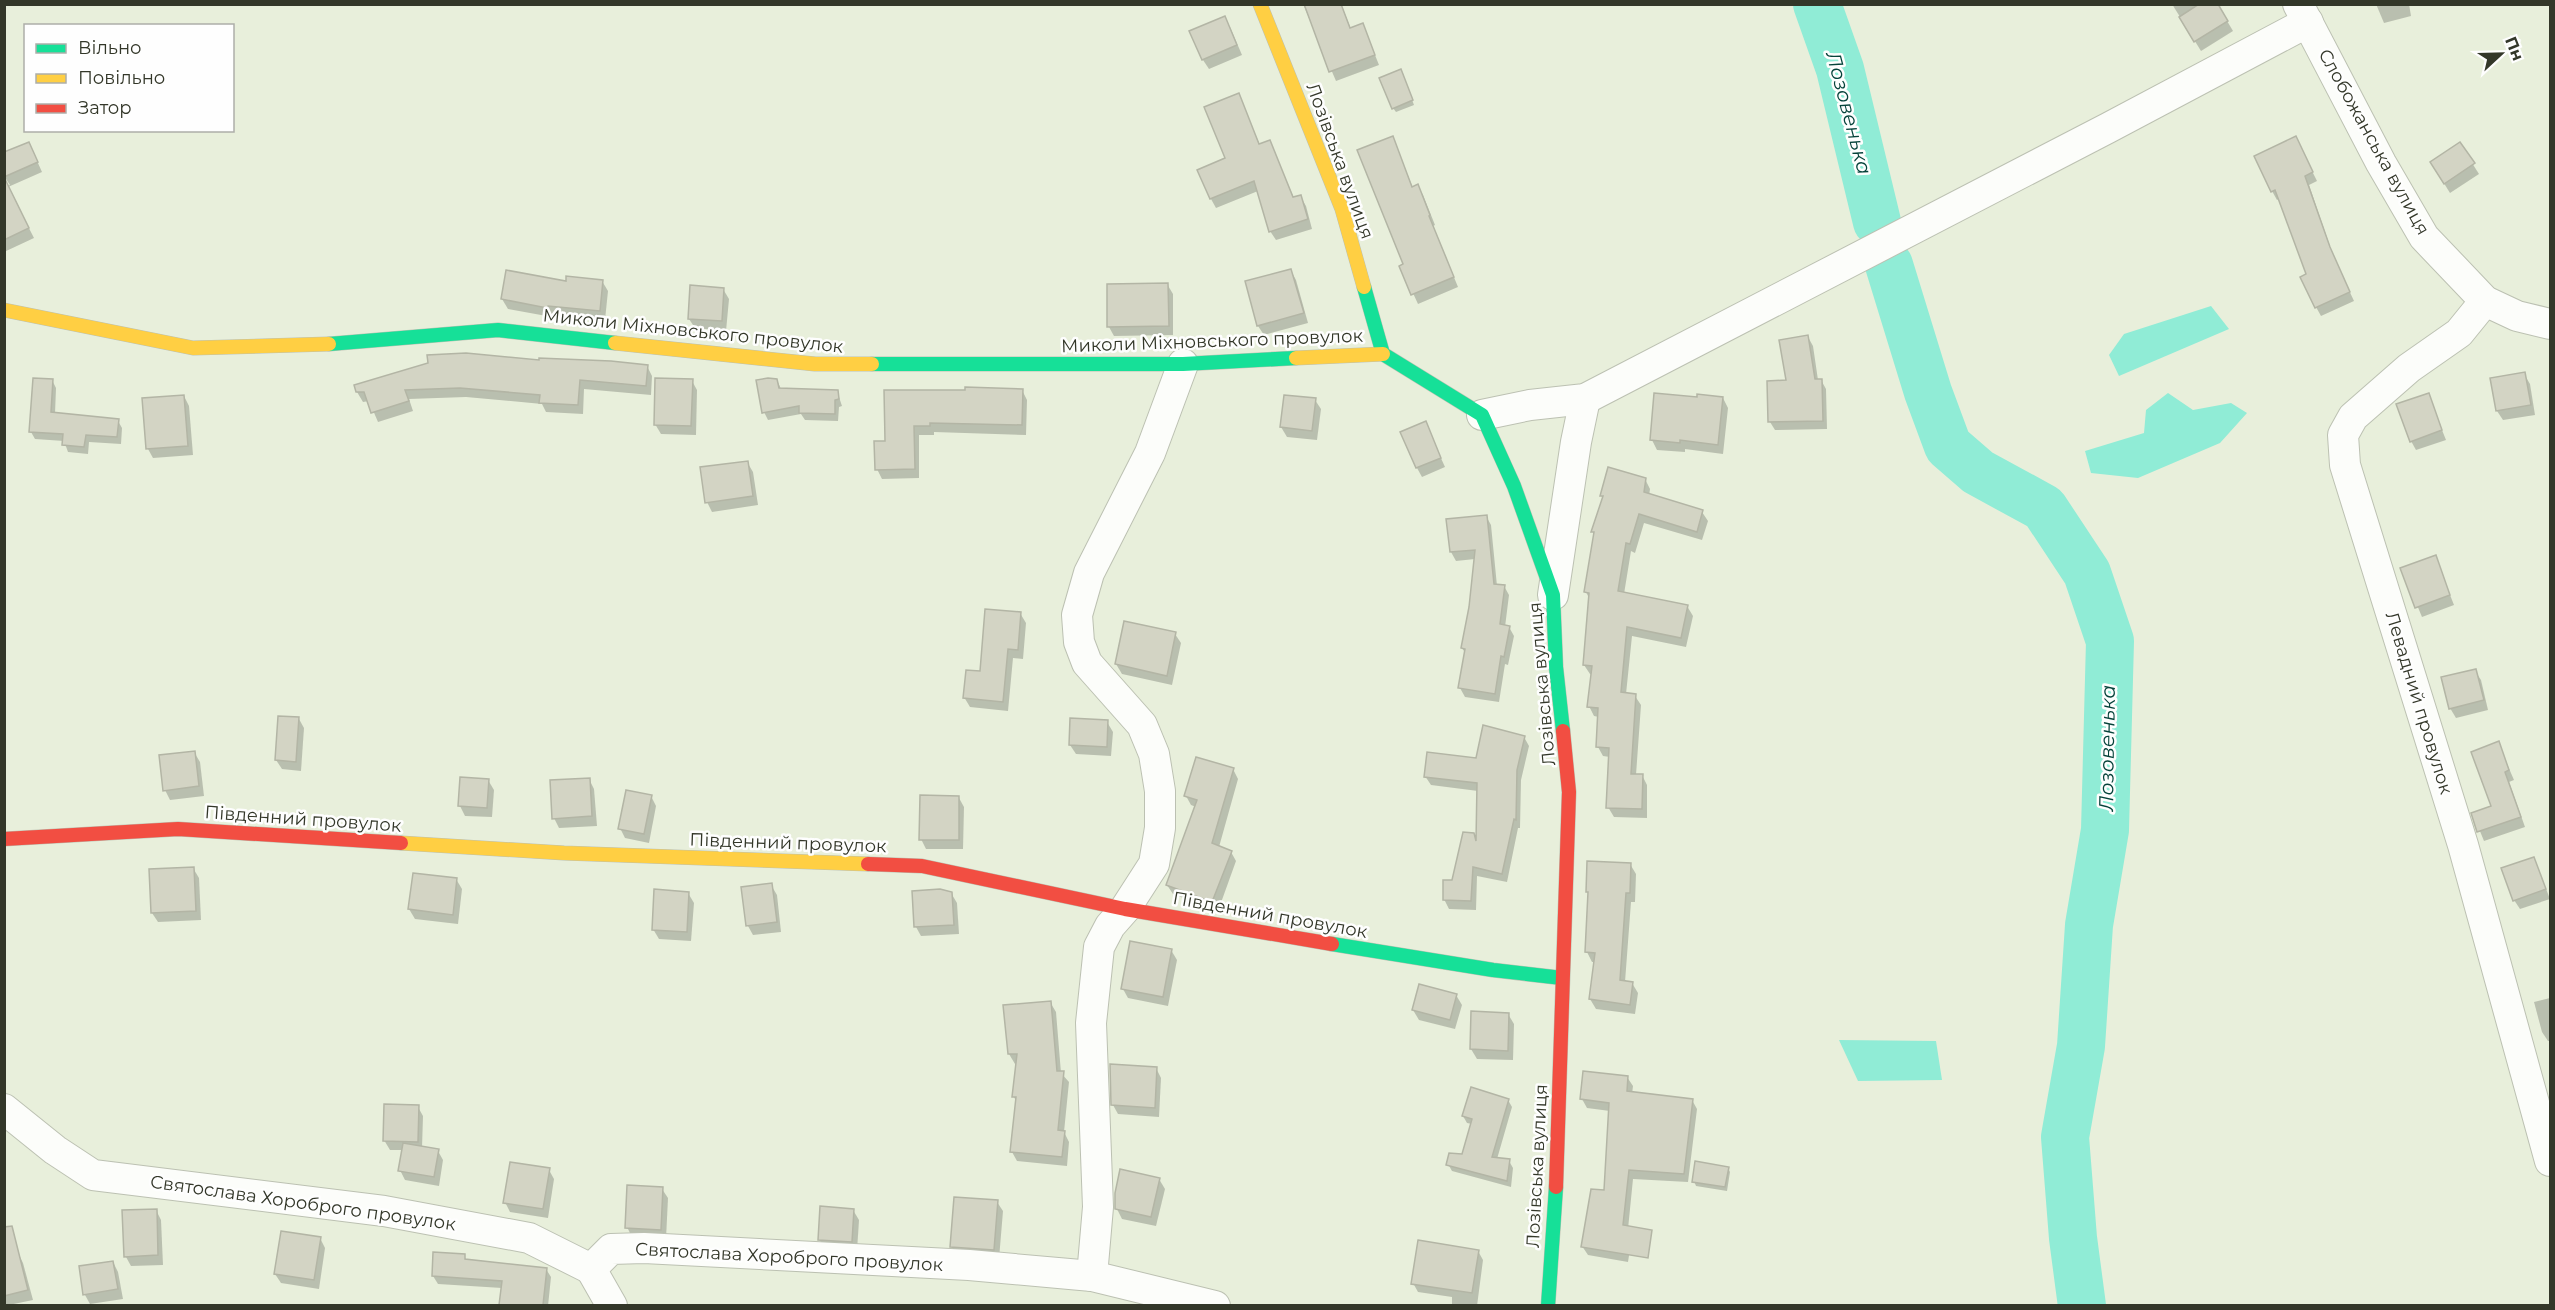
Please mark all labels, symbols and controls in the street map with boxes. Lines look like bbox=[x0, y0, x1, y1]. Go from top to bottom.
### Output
legend bbox=[24, 24, 234, 132]
north arrow bbox=[2471, 24, 2531, 84]
text: Пн bbox=[2501, 34, 2528, 63]
text: Вільно bbox=[78, 37, 142, 59]
street label: Слобожанська вулиця bbox=[2314, 45, 2434, 239]
water label: Лозовенька bbox=[1821, 48, 1877, 177]
text: Повільно bbox=[78, 67, 165, 89]
street label: Лозівська вулиця bbox=[1302, 80, 1378, 242]
text: Затор bbox=[78, 97, 132, 119]
street label: Миколи Міхновського провулок bbox=[542, 304, 845, 358]
street label: Миколи Міхновського провулок bbox=[1061, 325, 1364, 357]
street label: Лозівська вулиця bbox=[1524, 601, 1560, 767]
street label: Левадний провулок bbox=[2381, 609, 2457, 797]
water label: Лозовенька bbox=[2094, 685, 2120, 812]
street label: Південний провулок bbox=[204, 801, 403, 837]
street label: Південний провулок bbox=[689, 829, 887, 857]
street label: Південний провулок bbox=[1171, 887, 1369, 943]
street label: Лозівська вулиця bbox=[1522, 1083, 1552, 1249]
street label: Святослава Хороброго провулок bbox=[149, 1171, 458, 1235]
street label: Святослава Хороброго провулок bbox=[635, 1238, 944, 1276]

